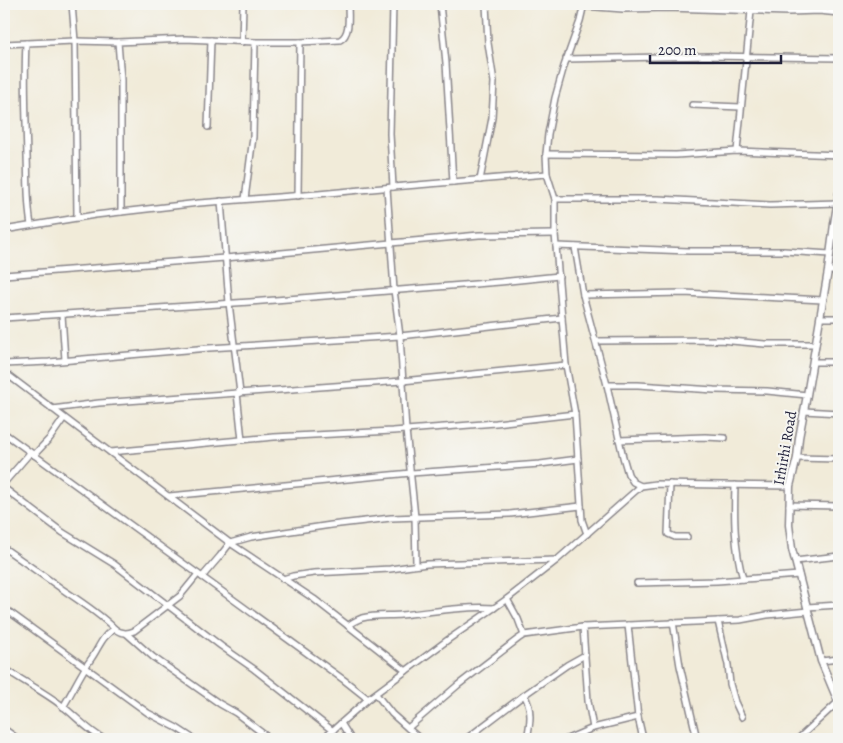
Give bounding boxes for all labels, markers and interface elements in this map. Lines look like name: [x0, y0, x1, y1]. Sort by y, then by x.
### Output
scale bar: [650, 32, 782, 64]
text: 200 m: [658, 40, 697, 60]
street label: Irhirhi Road: [769, 408, 802, 487]

